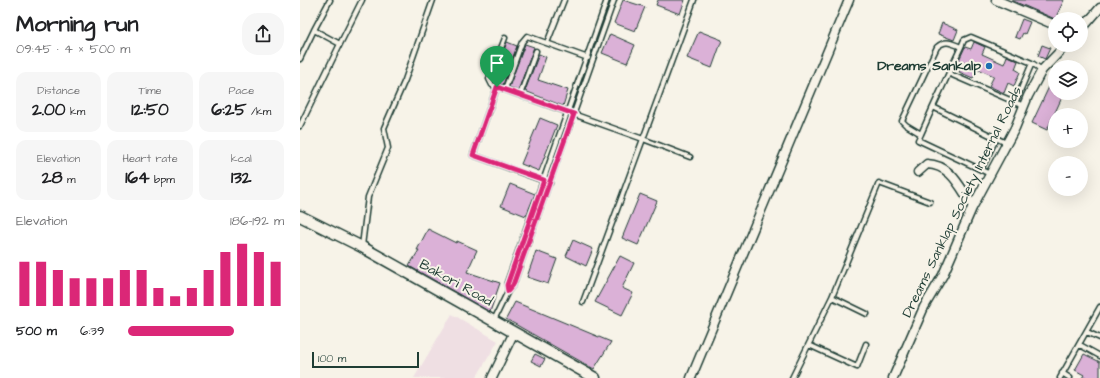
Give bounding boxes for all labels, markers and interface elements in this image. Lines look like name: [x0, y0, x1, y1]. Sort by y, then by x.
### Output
text: Morning run: [16, 9, 139, 40]
map controls: [1048, 12, 1088, 196]
button: locate: [1048, 12, 1088, 52]
button: share: [242, 13, 284, 55]
text: 09:45 · 4 × 500 m: [16, 40, 130, 58]
pin: [480, 46, 514, 87]
icon: arrive: [486, 52, 508, 74]
place label: Dreams Sankalp: [877, 56, 981, 76]
button: layers: [1048, 60, 1088, 100]
marker: Dreams Sankalp: [984, 61, 994, 71]
text: Distance: [37, 83, 80, 98]
text: Time: [138, 83, 162, 98]
text: Pace: [229, 83, 254, 98]
street label: Dreams Sanklap Society Internal Roads: [897, 83, 1027, 321]
text: 2.00: [32, 98, 66, 122]
text: 12:50: [131, 98, 169, 122]
text: 6:25: [211, 98, 247, 122]
text: km: [66, 104, 85, 119]
text: /km: [247, 104, 271, 119]
button: +: [1048, 108, 1088, 148]
text: Elevation: [37, 151, 80, 166]
text: Heart rate: [122, 151, 178, 166]
text: kcal: [231, 151, 252, 166]
button: −: [1048, 156, 1088, 196]
text: 28: [42, 166, 63, 190]
text: 164: [125, 166, 150, 190]
text: 132: [231, 166, 252, 190]
text: m: [63, 172, 76, 187]
text: bpm: [150, 172, 175, 187]
text: Elevation: [16, 212, 67, 230]
text: 186–192 m: [230, 212, 284, 230]
street label: Bakori Road: [416, 255, 496, 311]
text: 500 m: [16, 322, 57, 340]
text: 6:39: [80, 322, 104, 340]
scale bar: [312, 350, 419, 369]
text: 100 m: [318, 351, 346, 366]

